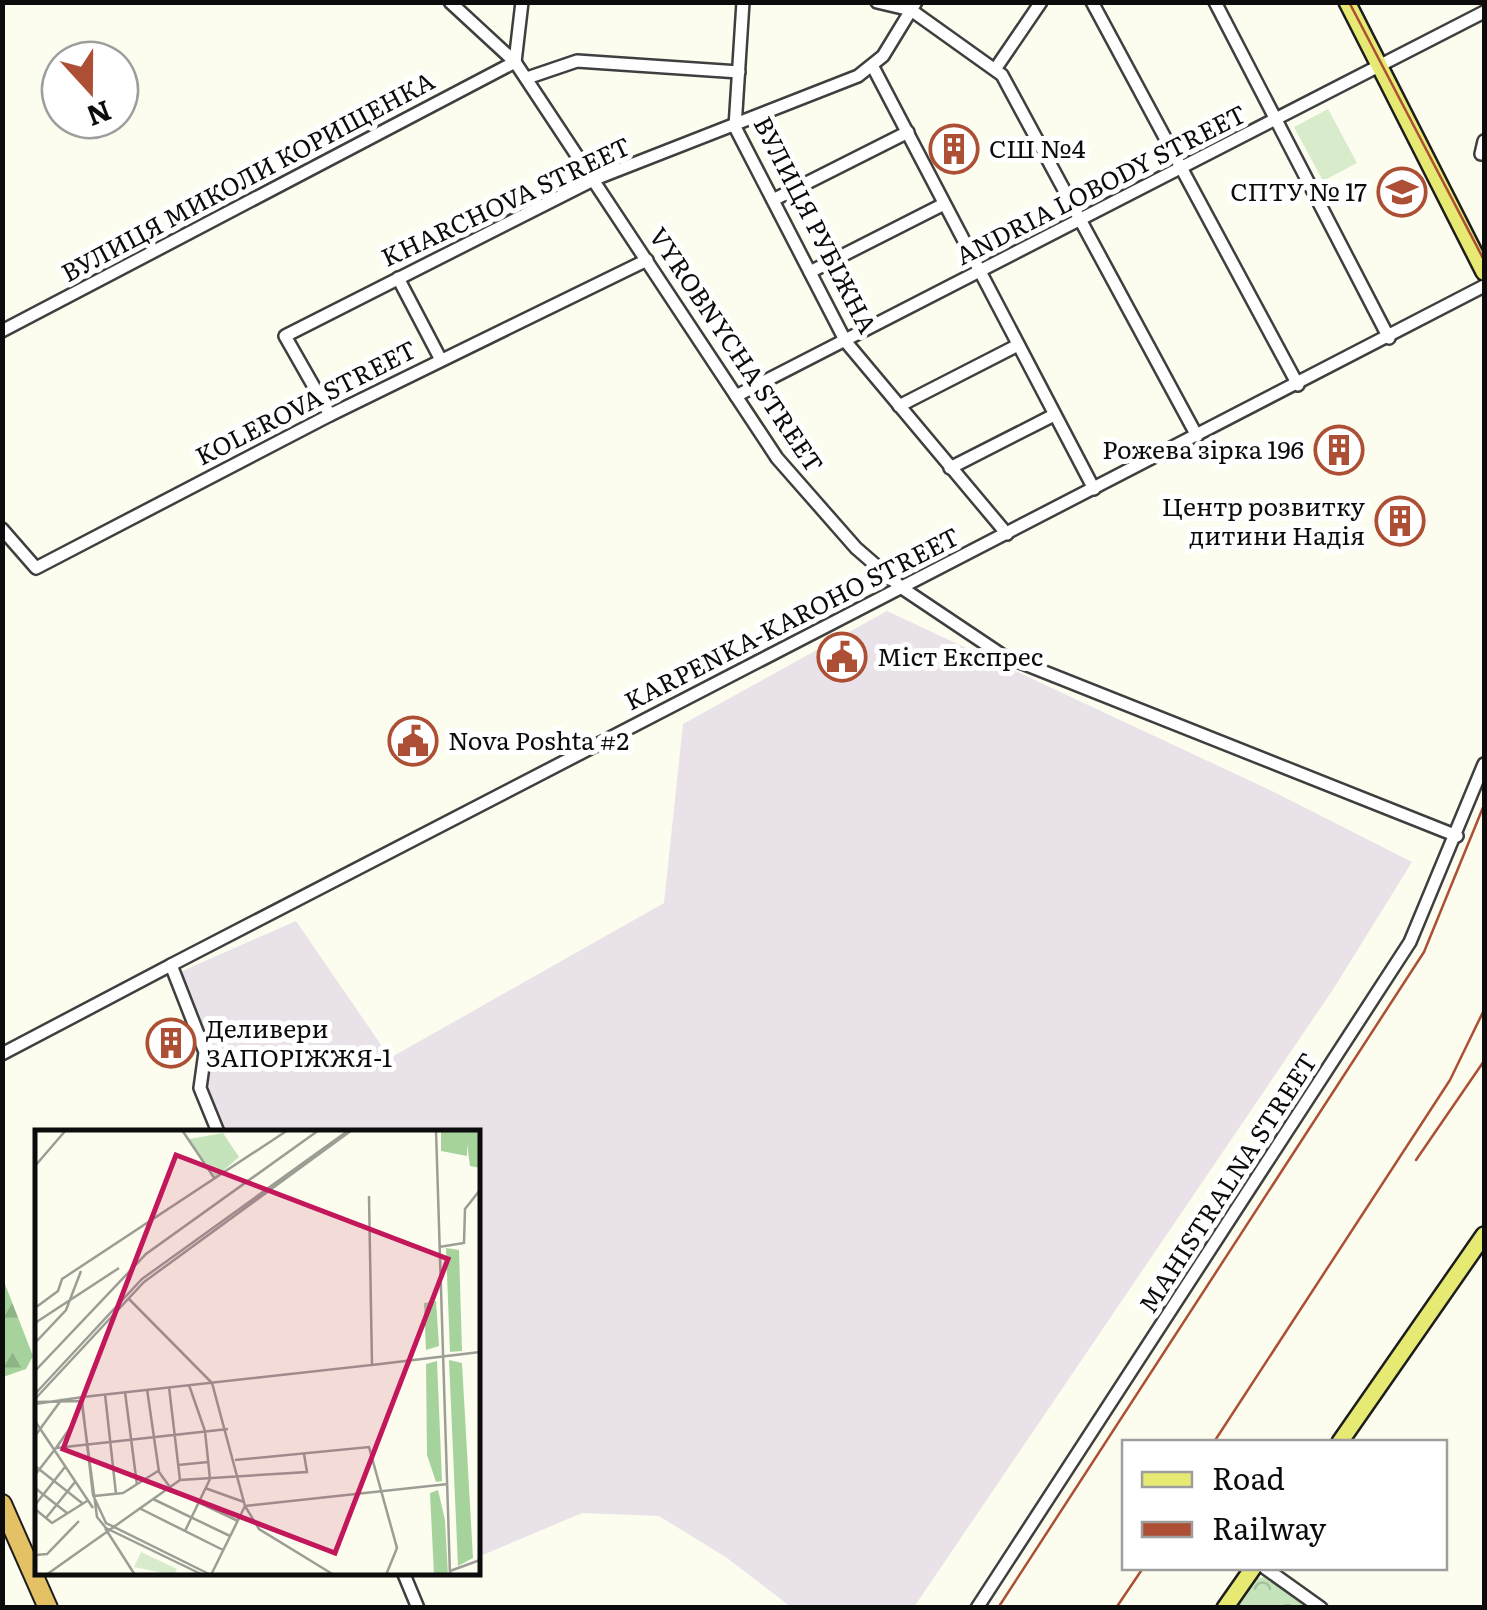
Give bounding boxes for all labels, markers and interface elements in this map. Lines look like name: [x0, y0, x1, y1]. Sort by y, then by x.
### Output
north arrow: [40, 40, 140, 140]
street label: ВУЛИЦЯ МИКОЛИ КОРИЩЕНКА: [54, 61, 441, 290]
text: N: [81, 91, 118, 139]
street label: ANDRIA LOBODY STREET: [949, 94, 1252, 273]
street label: ВУЛИЦЯ РУБІЖНА: [746, 109, 887, 339]
building icon: СШ №4: [928, 123, 980, 175]
street label: KHARCHOVA STREET: [375, 127, 636, 275]
place label: СШ №4: [989, 129, 1086, 166]
school or university icon: СПТУ № 17: [1376, 166, 1428, 218]
place label: СПТУ № 17: [1230, 172, 1367, 209]
street label: VYROBNYCHA STREET: [641, 219, 833, 479]
street label: KOLEROVA STREET: [188, 330, 422, 473]
building icon: Рожева зірка 196: [1313, 424, 1365, 476]
place label: Рожева зірка 196: [1102, 430, 1304, 467]
place label: Центр розвитку дитини Надія: [1162, 487, 1366, 553]
building icon: Центр розвитку дитини Надія: [1374, 495, 1426, 547]
street label: KARPENKA-KAROHO STREET: [617, 517, 965, 718]
public building icon: Мiст Експрес: [816, 631, 868, 683]
place label: Мiст Експрес: [877, 637, 1043, 674]
public building icon: Nova Poshta #2: [387, 715, 439, 767]
place label: Nova Poshta #2: [448, 721, 629, 758]
place label: Деливери ЗАПОРІЖЖЯ-1: [206, 1009, 392, 1075]
building icon: Деливери ЗАПОРІЖЖЯ-1: [145, 1017, 197, 1069]
street label: MAHISTRALNA STREET: [1129, 1045, 1325, 1320]
inset map: [35, 1130, 480, 1575]
legend: [1122, 1440, 1447, 1570]
text: Road: [1212, 1455, 1285, 1499]
text: Railway: [1212, 1505, 1327, 1549]

